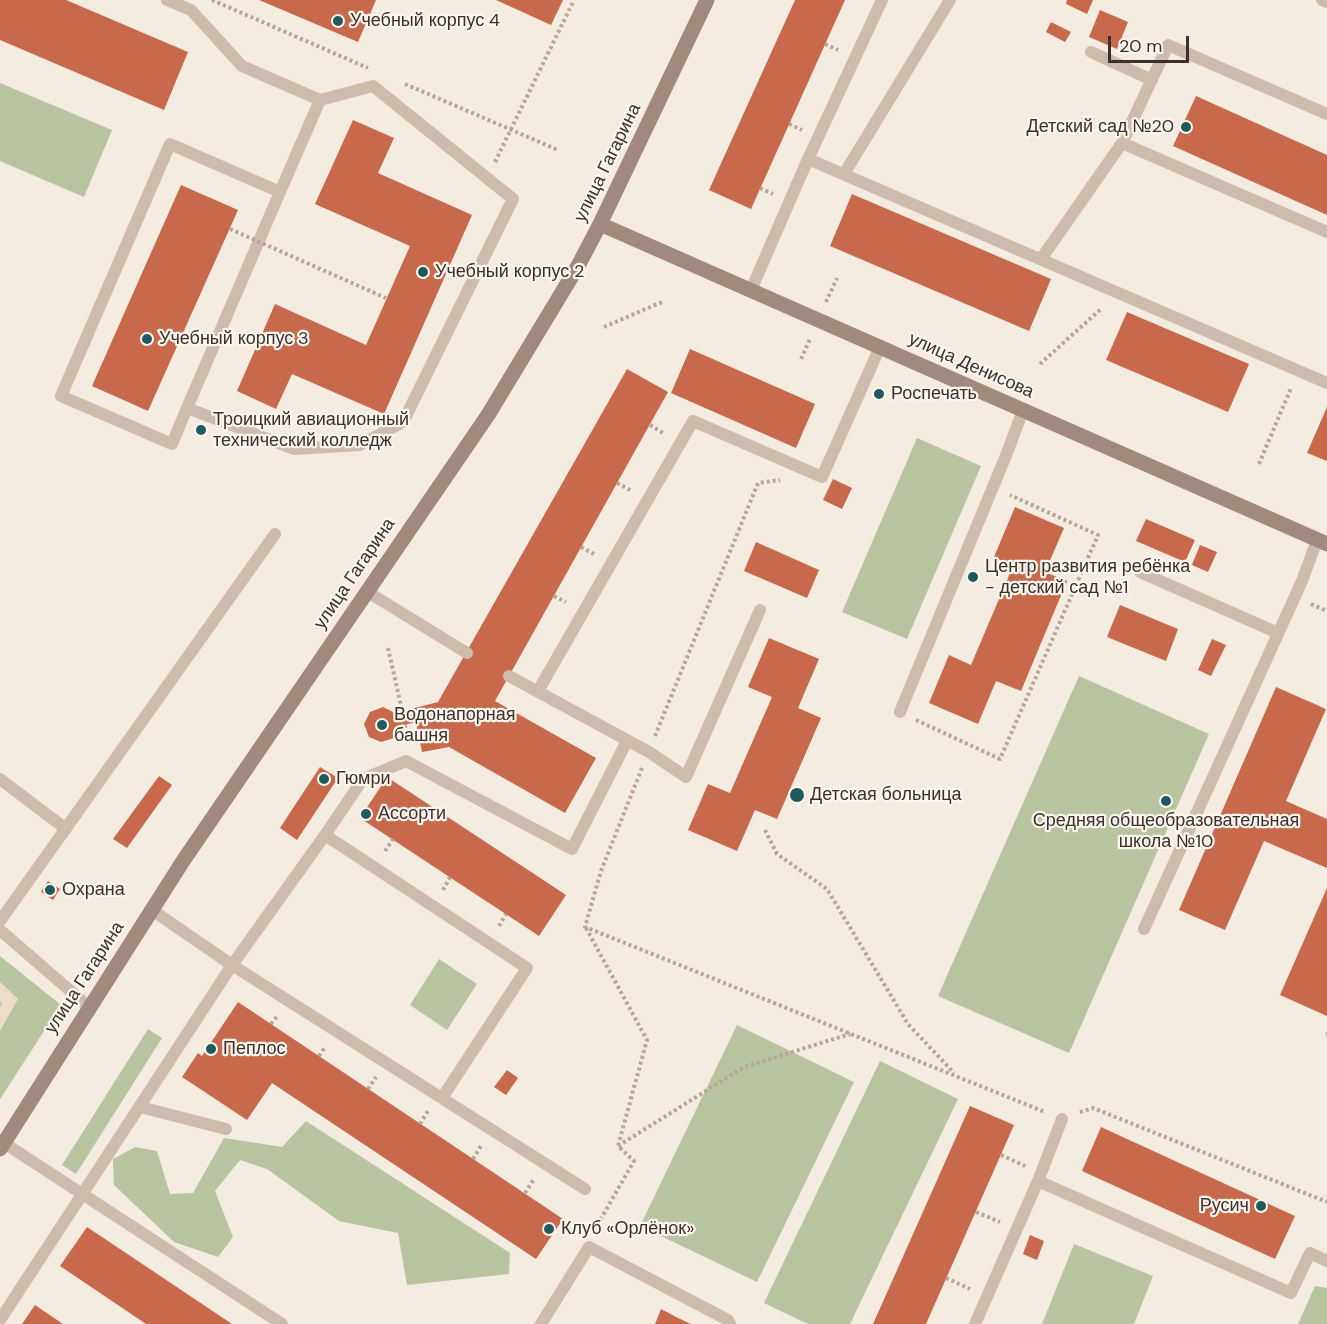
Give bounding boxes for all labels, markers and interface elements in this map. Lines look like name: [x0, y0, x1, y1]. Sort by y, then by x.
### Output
place label: Учебный корпус 4: [350, 10, 500, 32]
marker: Учебный корпус 4: [331, 14, 345, 28]
scale bar: [1111, 24, 1192, 62]
text: 20 m: [1119, 34, 1162, 58]
street label: улица Гагарина: [570, 100, 646, 226]
place label: Детский сад №20: [1026, 116, 1174, 138]
marker: Детский сад №20: [1179, 120, 1193, 134]
place label: Учебный корпус 2: [435, 261, 584, 283]
marker: Учебный корпус 2: [416, 265, 430, 279]
place label: Учебный корпус 3: [159, 328, 309, 350]
street label: улица Денисова: [905, 329, 1037, 403]
marker: Учебный корпус 3: [140, 332, 154, 346]
place label: Роспечать: [891, 383, 977, 405]
marker: Роспечать: [872, 387, 886, 401]
place label: Троицкий авиационный технический колледж: [213, 409, 409, 452]
marker: Троицкий авиационный технический колледж: [194, 423, 208, 437]
street label: улица Гагарина: [310, 514, 400, 634]
place label: Центр развития ребёнка - детский сад №1: [985, 556, 1190, 598]
marker: Центр развития ребёнка - детский сад №1: [966, 570, 980, 584]
place label: Водонапорная башня: [394, 704, 516, 746]
marker: Водонапорная башня: [375, 718, 389, 732]
place label: Гюмри: [336, 768, 390, 790]
marker: Гюмри: [317, 772, 331, 786]
place label: Детская больница: [810, 784, 962, 806]
marker: Детская больница: [788, 786, 806, 804]
marker: Средняя общеобразовательная школа №10: [1159, 794, 1173, 808]
place label: Ассорти: [378, 803, 446, 825]
marker: Ассорти: [359, 807, 373, 821]
place label: Средняя общеобразовательная школа №10: [1033, 810, 1299, 852]
place label: Охрана: [62, 879, 125, 901]
marker: Охрана: [43, 883, 57, 897]
street label: улица Гагарина: [41, 918, 129, 1038]
place label: Пеплос: [223, 1038, 285, 1060]
marker: Пеплос: [204, 1042, 218, 1056]
place label: Русич: [1200, 1195, 1249, 1217]
marker: Русич: [1254, 1199, 1268, 1213]
place label: Клуб «Орлёнок»: [561, 1218, 694, 1240]
marker: Клуб «Орлёнок»: [542, 1222, 556, 1236]

